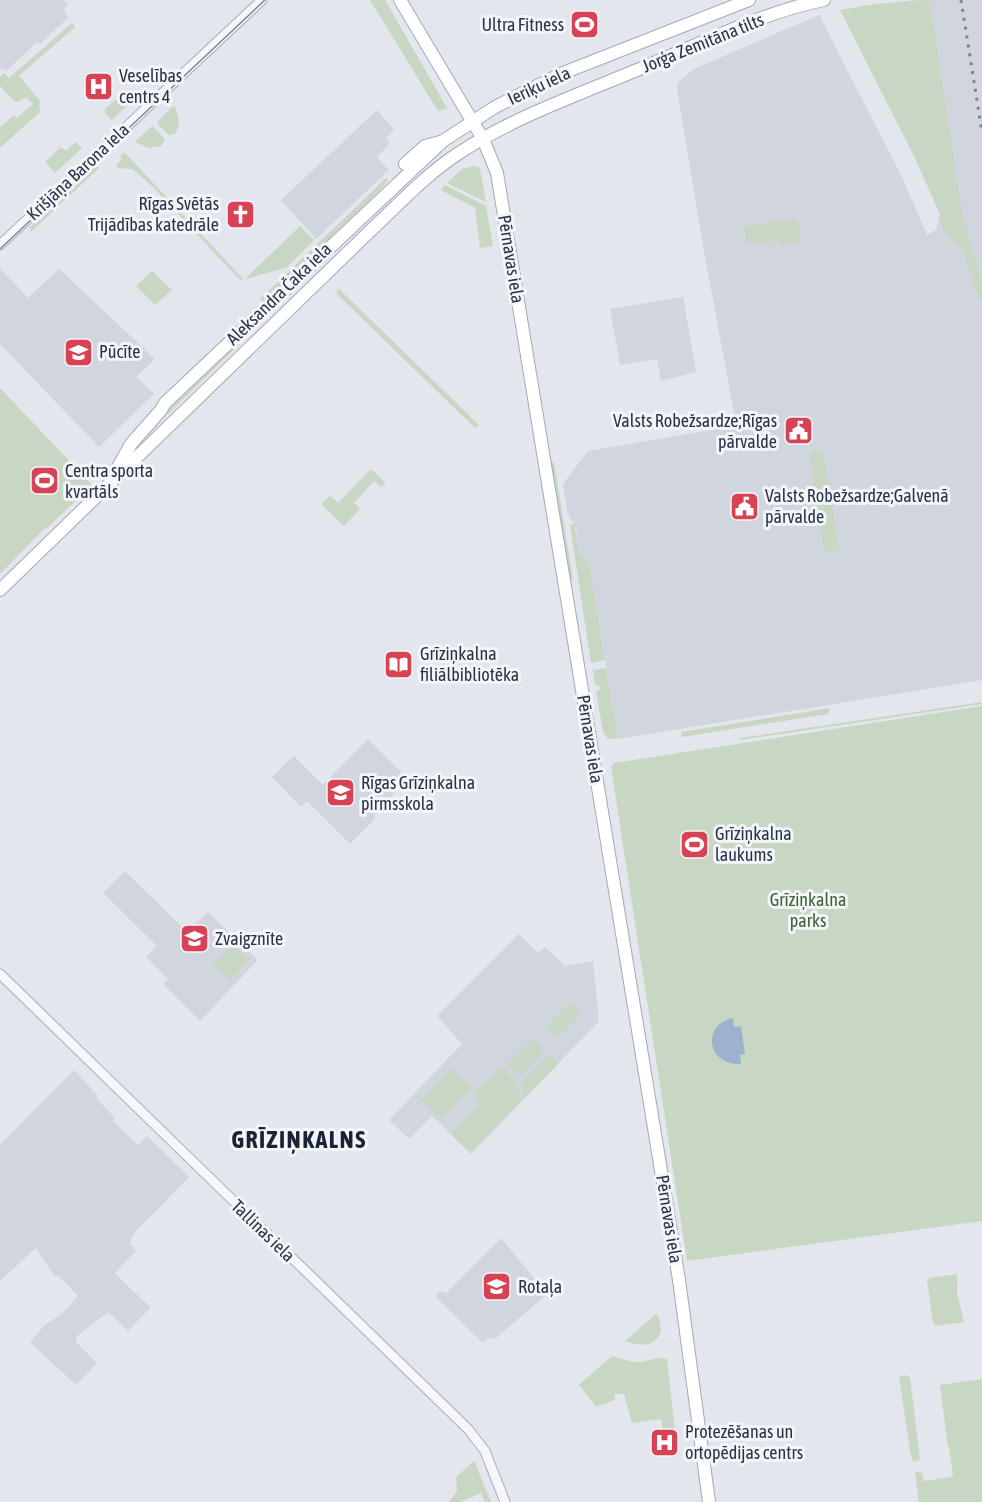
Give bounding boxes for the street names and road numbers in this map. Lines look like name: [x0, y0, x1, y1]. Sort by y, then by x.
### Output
street label: Jorģa Zemitāna tilts: [639, 9, 767, 76]
street label: Ieriķu iela: [504, 62, 573, 109]
street label: Krišjāņa Barona iela: [22, 119, 133, 224]
street label: Pērnavas iela: [494, 213, 529, 305]
street label: Aleksandra Čaka iela: [222, 238, 336, 349]
street label: Pērnavas iela: [573, 693, 608, 785]
street label: Pērnavas iela: [652, 1173, 687, 1265]
street label: Tallinas iela: [227, 1195, 299, 1266]

